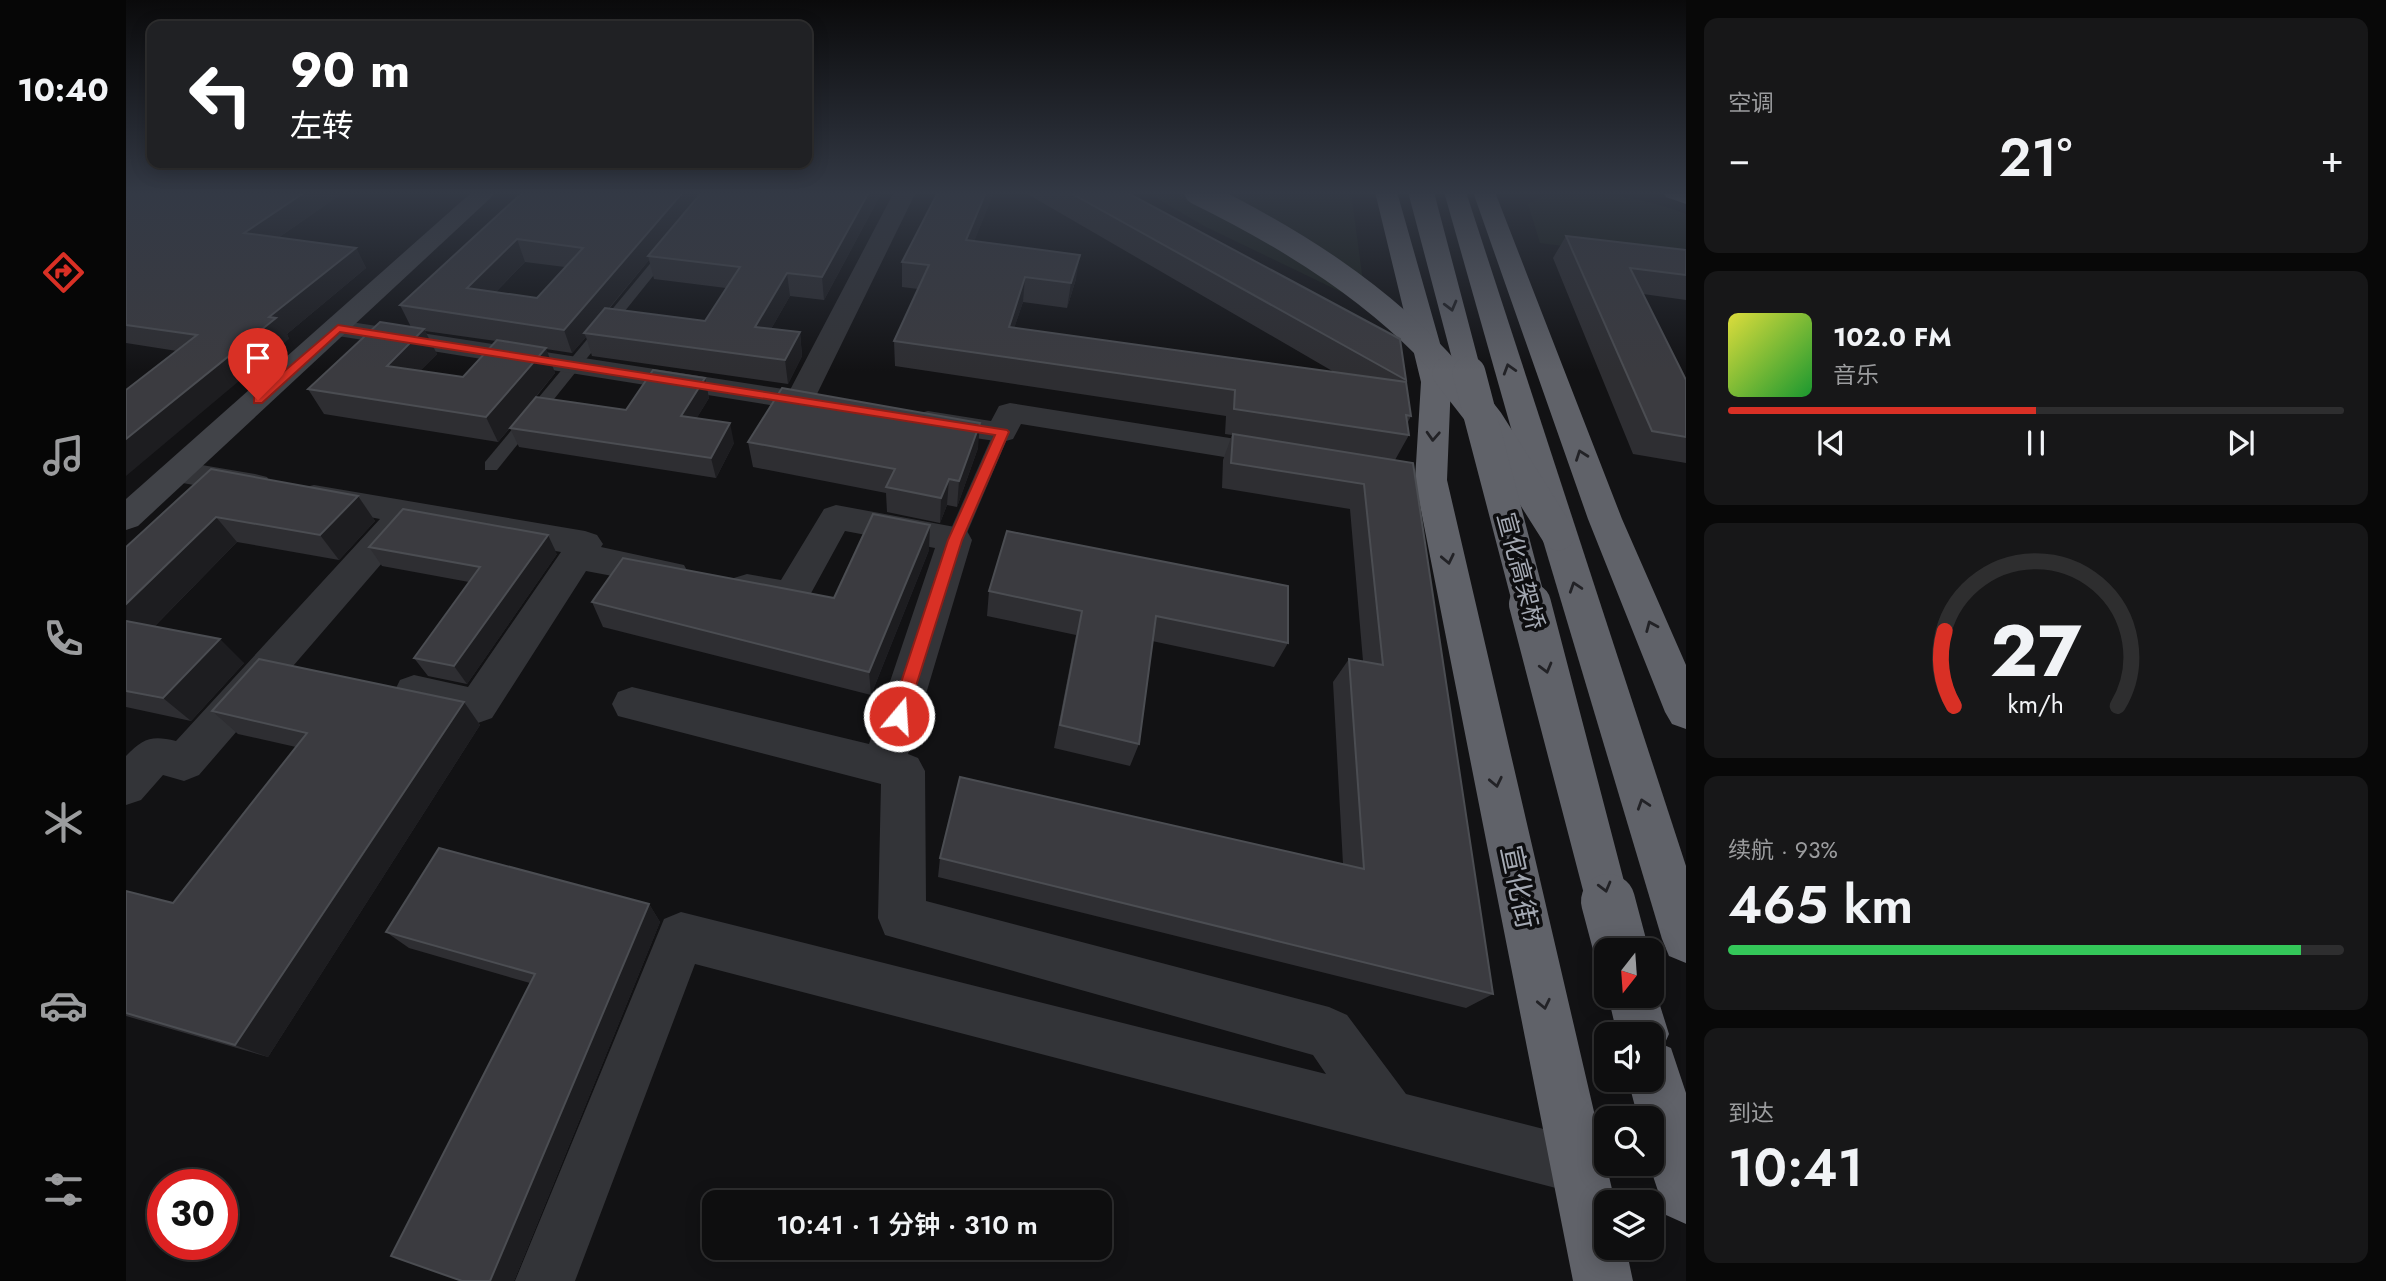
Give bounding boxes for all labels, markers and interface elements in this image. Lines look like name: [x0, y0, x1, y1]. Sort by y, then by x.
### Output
text: 90 m: [290, 35, 410, 105]
icon: left: [175, 49, 266, 140]
text: 10:40: [17, 67, 109, 113]
text: 空调: [1728, 86, 1774, 120]
text: 左转: [290, 103, 354, 149]
text: 21°: [1999, 120, 2072, 196]
text: −: [1728, 131, 1750, 186]
text: +: [2321, 131, 2344, 186]
icon: directions: [39, 248, 88, 297]
one-way arrow: [1443, 299, 1457, 311]
text: 102.0 FM: [1833, 318, 1951, 356]
pin: [228, 328, 288, 400]
icon: arrive: [239, 339, 277, 377]
text: 音乐: [1833, 358, 1879, 392]
one-way arrow: [1502, 363, 1517, 375]
icon: previous: [1812, 424, 1850, 462]
icon: pause: [2017, 424, 2055, 462]
icon: next: [2222, 424, 2260, 462]
one-way arrow: [1426, 430, 1441, 441]
icon: music: [39, 431, 88, 480]
one-way arrow: [1576, 449, 1590, 461]
street label: 宣化高架桥: [1489, 509, 1553, 633]
one-way arrow: [1440, 553, 1454, 565]
one-way arrow: [1569, 581, 1583, 594]
text: 27: [1990, 599, 2082, 704]
icon: phone: [39, 614, 88, 663]
one-way arrow: [1645, 621, 1659, 633]
one-way arrow: [1538, 661, 1553, 673]
position arrow: [862, 679, 936, 753]
text: km/h: [2008, 686, 2064, 722]
one-way arrow: [1488, 776, 1502, 788]
icon: climate: [39, 798, 88, 847]
one-way arrow: [1637, 798, 1652, 810]
text: 续航 · 93%: [1728, 833, 1838, 867]
street label: 宣化街: [1490, 842, 1548, 932]
text: 465 km: [1728, 867, 1913, 943]
one-way arrow: [1597, 881, 1611, 893]
north arrow: [1594, 938, 1664, 1008]
map controls: [1594, 938, 1664, 1260]
icon: car: [39, 981, 88, 1030]
one-way arrow: [1536, 998, 1551, 1010]
button: sound: [1594, 1022, 1664, 1092]
text: 到达: [1728, 1096, 1774, 1130]
button: search: [1594, 1106, 1664, 1176]
text: 10:41: [1728, 1130, 1863, 1206]
icon: filters: [39, 1165, 88, 1214]
speed limit sign: 30: [147, 1169, 238, 1260]
button: layers: [1594, 1190, 1664, 1260]
text: 10:41 · 1 分钟 · 310 m: [776, 1206, 1038, 1244]

